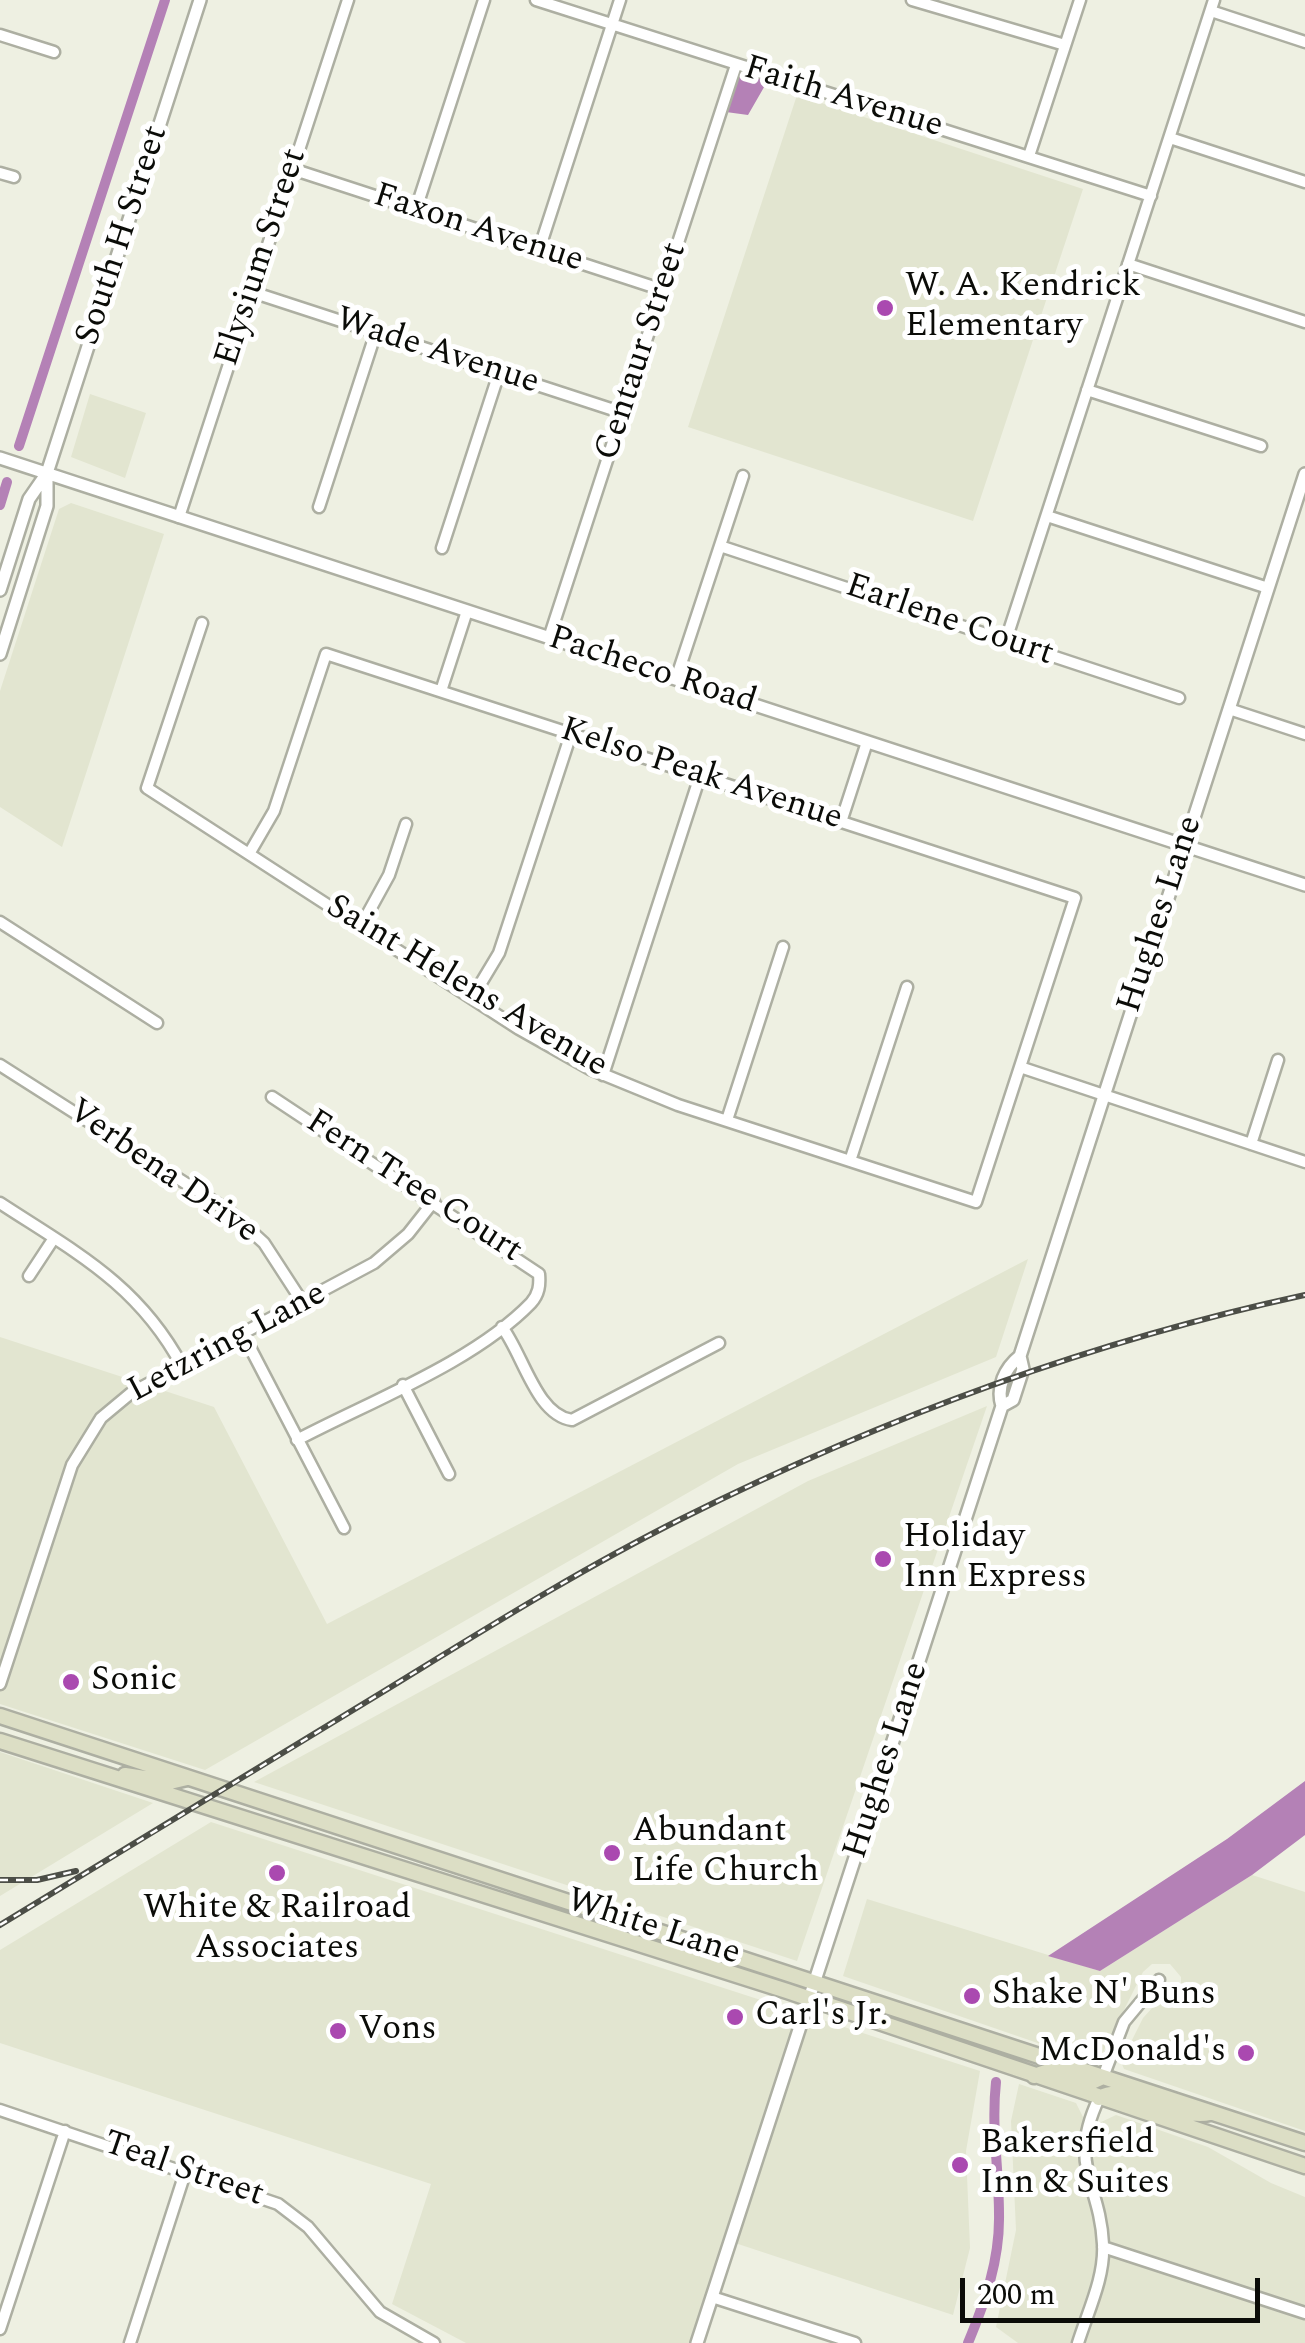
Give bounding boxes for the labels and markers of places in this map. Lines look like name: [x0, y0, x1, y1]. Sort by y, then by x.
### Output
place label: W. A. Kendrick Elementary: [905, 267, 1141, 349]
marker: W. A. Kendrick Elementary: [874, 297, 896, 319]
place label: Holiday Inn Express: [903, 1518, 1087, 1600]
marker: Holiday Inn Express: [872, 1548, 894, 1570]
place label: Sonic: [91, 1661, 177, 1703]
marker: Sonic: [60, 1671, 82, 1693]
place label: Abundant Life Church: [632, 1812, 819, 1894]
marker: Abundant Life Church: [601, 1842, 623, 1864]
marker: White & Railroad Associates: [266, 1862, 288, 1884]
place label: White & Railroad Associates: [143, 1889, 411, 1971]
place label: Shake N' Buns: [992, 1975, 1216, 2017]
marker: Shake N' Buns: [961, 1985, 983, 2007]
place label: Carl's Jr.: [755, 1996, 888, 2038]
marker: Carl's Jr.: [724, 2006, 746, 2028]
place label: Vons: [358, 2010, 437, 2052]
marker: Vons: [327, 2020, 349, 2042]
place label: McDonald's: [1039, 2032, 1226, 2074]
marker: McDonald's: [1235, 2042, 1257, 2064]
place label: Bakersfield Inn & Suites: [980, 2124, 1170, 2206]
marker: Bakersfield Inn & Suites: [949, 2154, 971, 2176]

